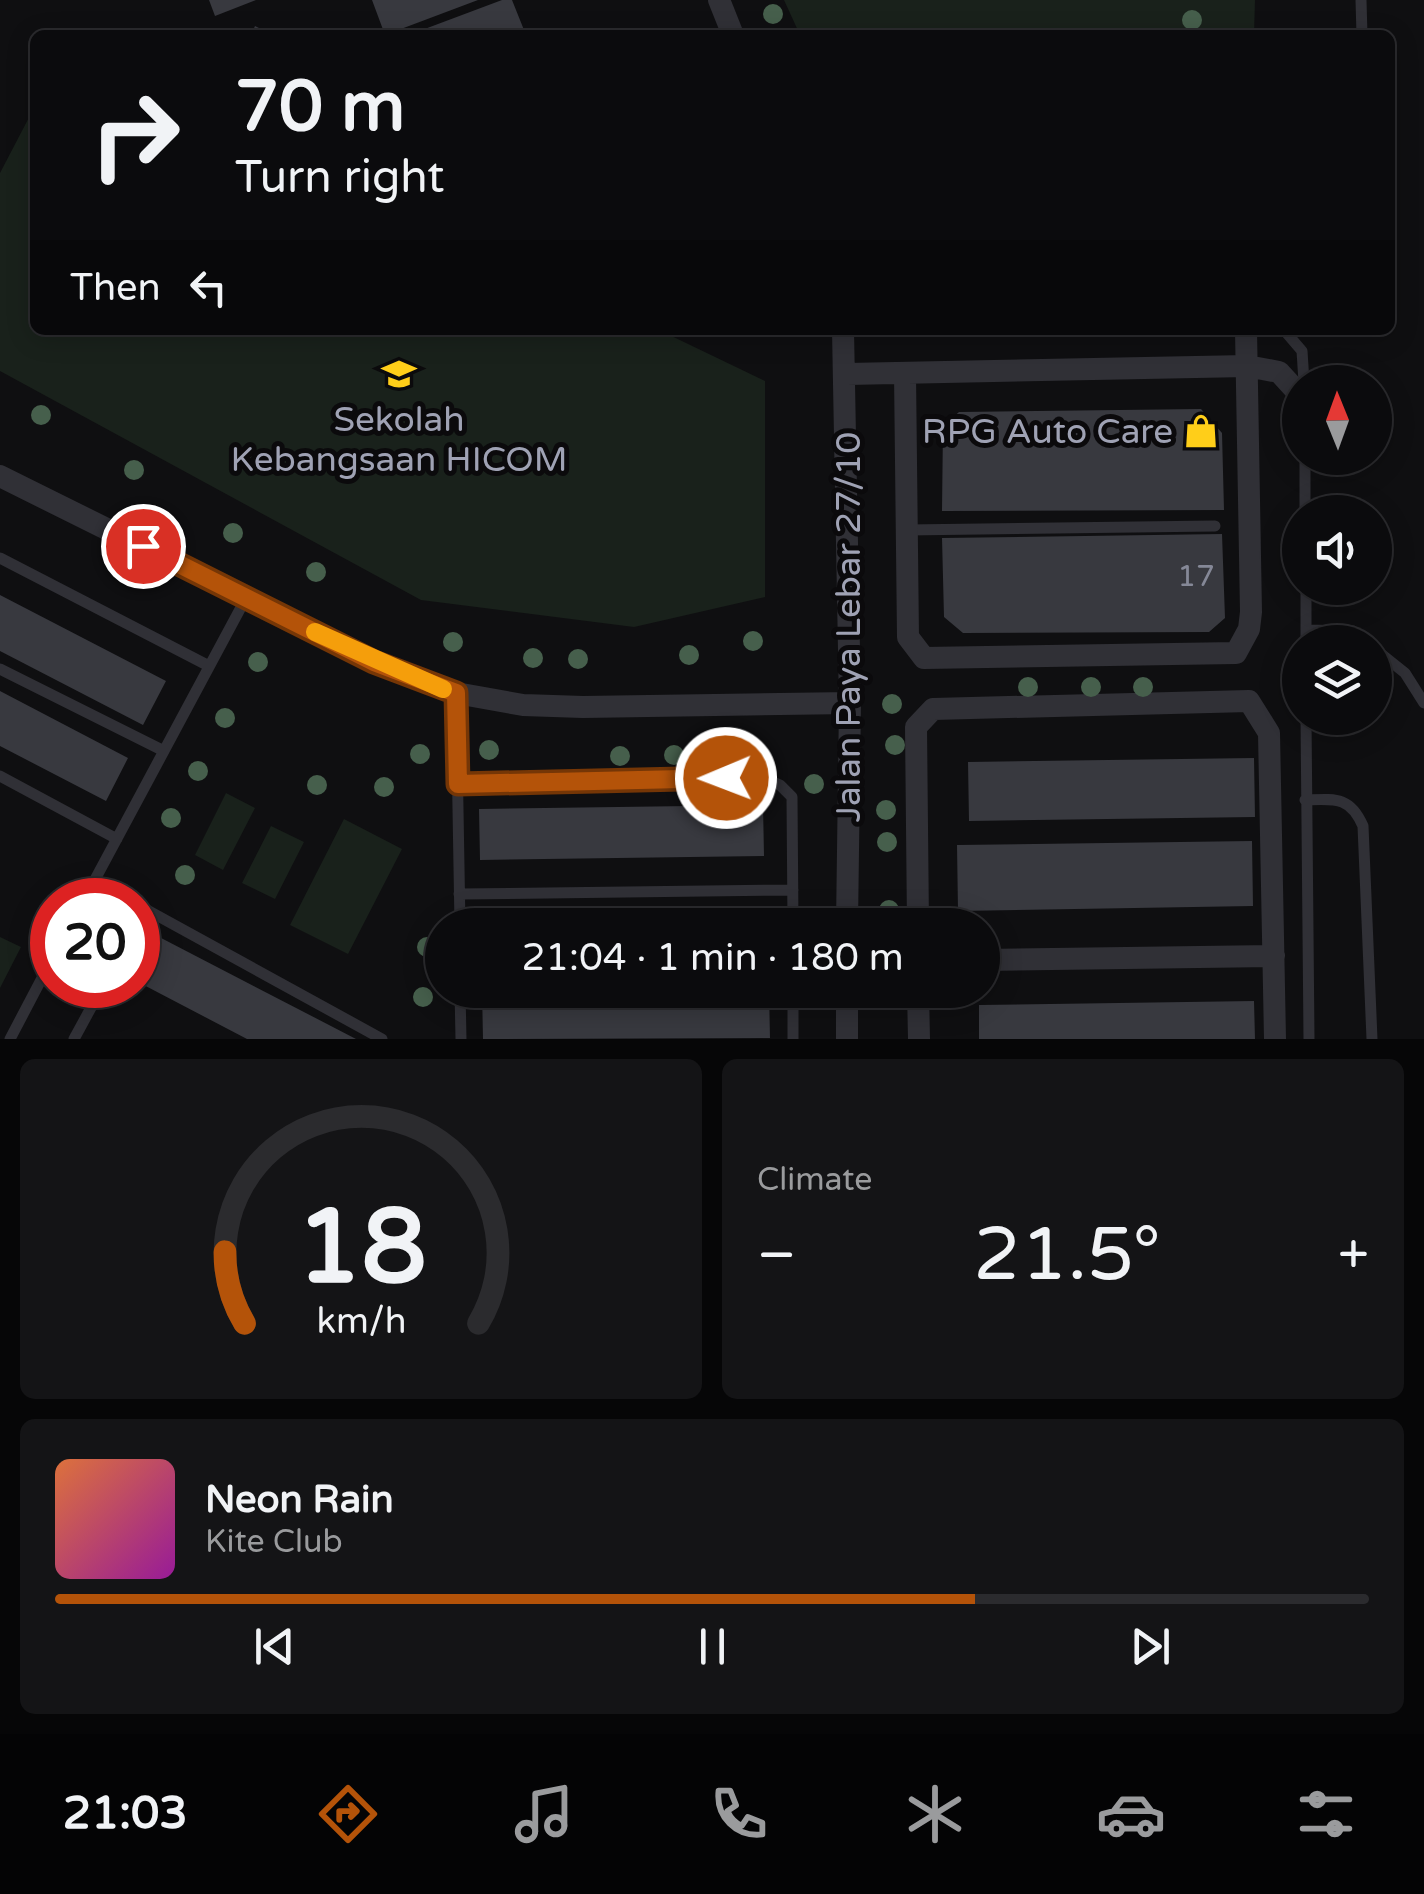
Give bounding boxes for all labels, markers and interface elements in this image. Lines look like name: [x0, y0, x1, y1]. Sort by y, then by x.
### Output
text: 70 m: [235, 66, 405, 150]
icon: right: [70, 70, 200, 200]
text: Turn right: [235, 151, 444, 205]
icon: left: [181, 260, 236, 315]
text: Then: [70, 265, 161, 311]
school or university icon: Sekolah Kebangsaan HICOM: [380, 355, 418, 393]
north arrow: [1282, 365, 1392, 475]
map controls: [1282, 365, 1392, 735]
place label: Sekolah Kebangsaan HICOM: [230, 399, 568, 481]
place label: RPG Auto Care: [922, 411, 1173, 453]
shop icon: RPG Auto Care: [1182, 412, 1220, 450]
street label: Jalan Paya Lebar 27/10: [828, 432, 870, 822]
button: sound: [1282, 495, 1392, 605]
pin: [101, 504, 186, 589]
icon: arrive: [116, 519, 171, 574]
house number: 17: [1177, 558, 1215, 595]
button: layers: [1282, 625, 1392, 735]
position arrow: [674, 726, 778, 830]
speed limit sign: 20: [30, 878, 160, 1008]
text: 21:04 · 1 min · 180 m: [521, 935, 904, 981]
text: Climate: [757, 1161, 872, 1199]
text: 18: [296, 1186, 426, 1311]
text: 21.5°: [973, 1210, 1161, 1300]
text: −: [757, 1223, 796, 1289]
text: +: [1338, 1223, 1369, 1289]
text: km/h: [316, 1300, 406, 1343]
text: Neon Rain: [205, 1477, 394, 1523]
text: Kite Club: [205, 1523, 343, 1561]
icon: previous: [247, 1619, 302, 1674]
icon: pause: [685, 1619, 740, 1674]
icon: next: [1123, 1619, 1178, 1674]
icon: directions: [313, 1779, 383, 1849]
icon: music: [509, 1779, 579, 1849]
icon: phone: [704, 1779, 774, 1849]
icon: climate: [900, 1779, 970, 1849]
icon: car: [1096, 1779, 1166, 1849]
icon: filters: [1291, 1779, 1361, 1849]
text: 21:03: [63, 1787, 188, 1841]

